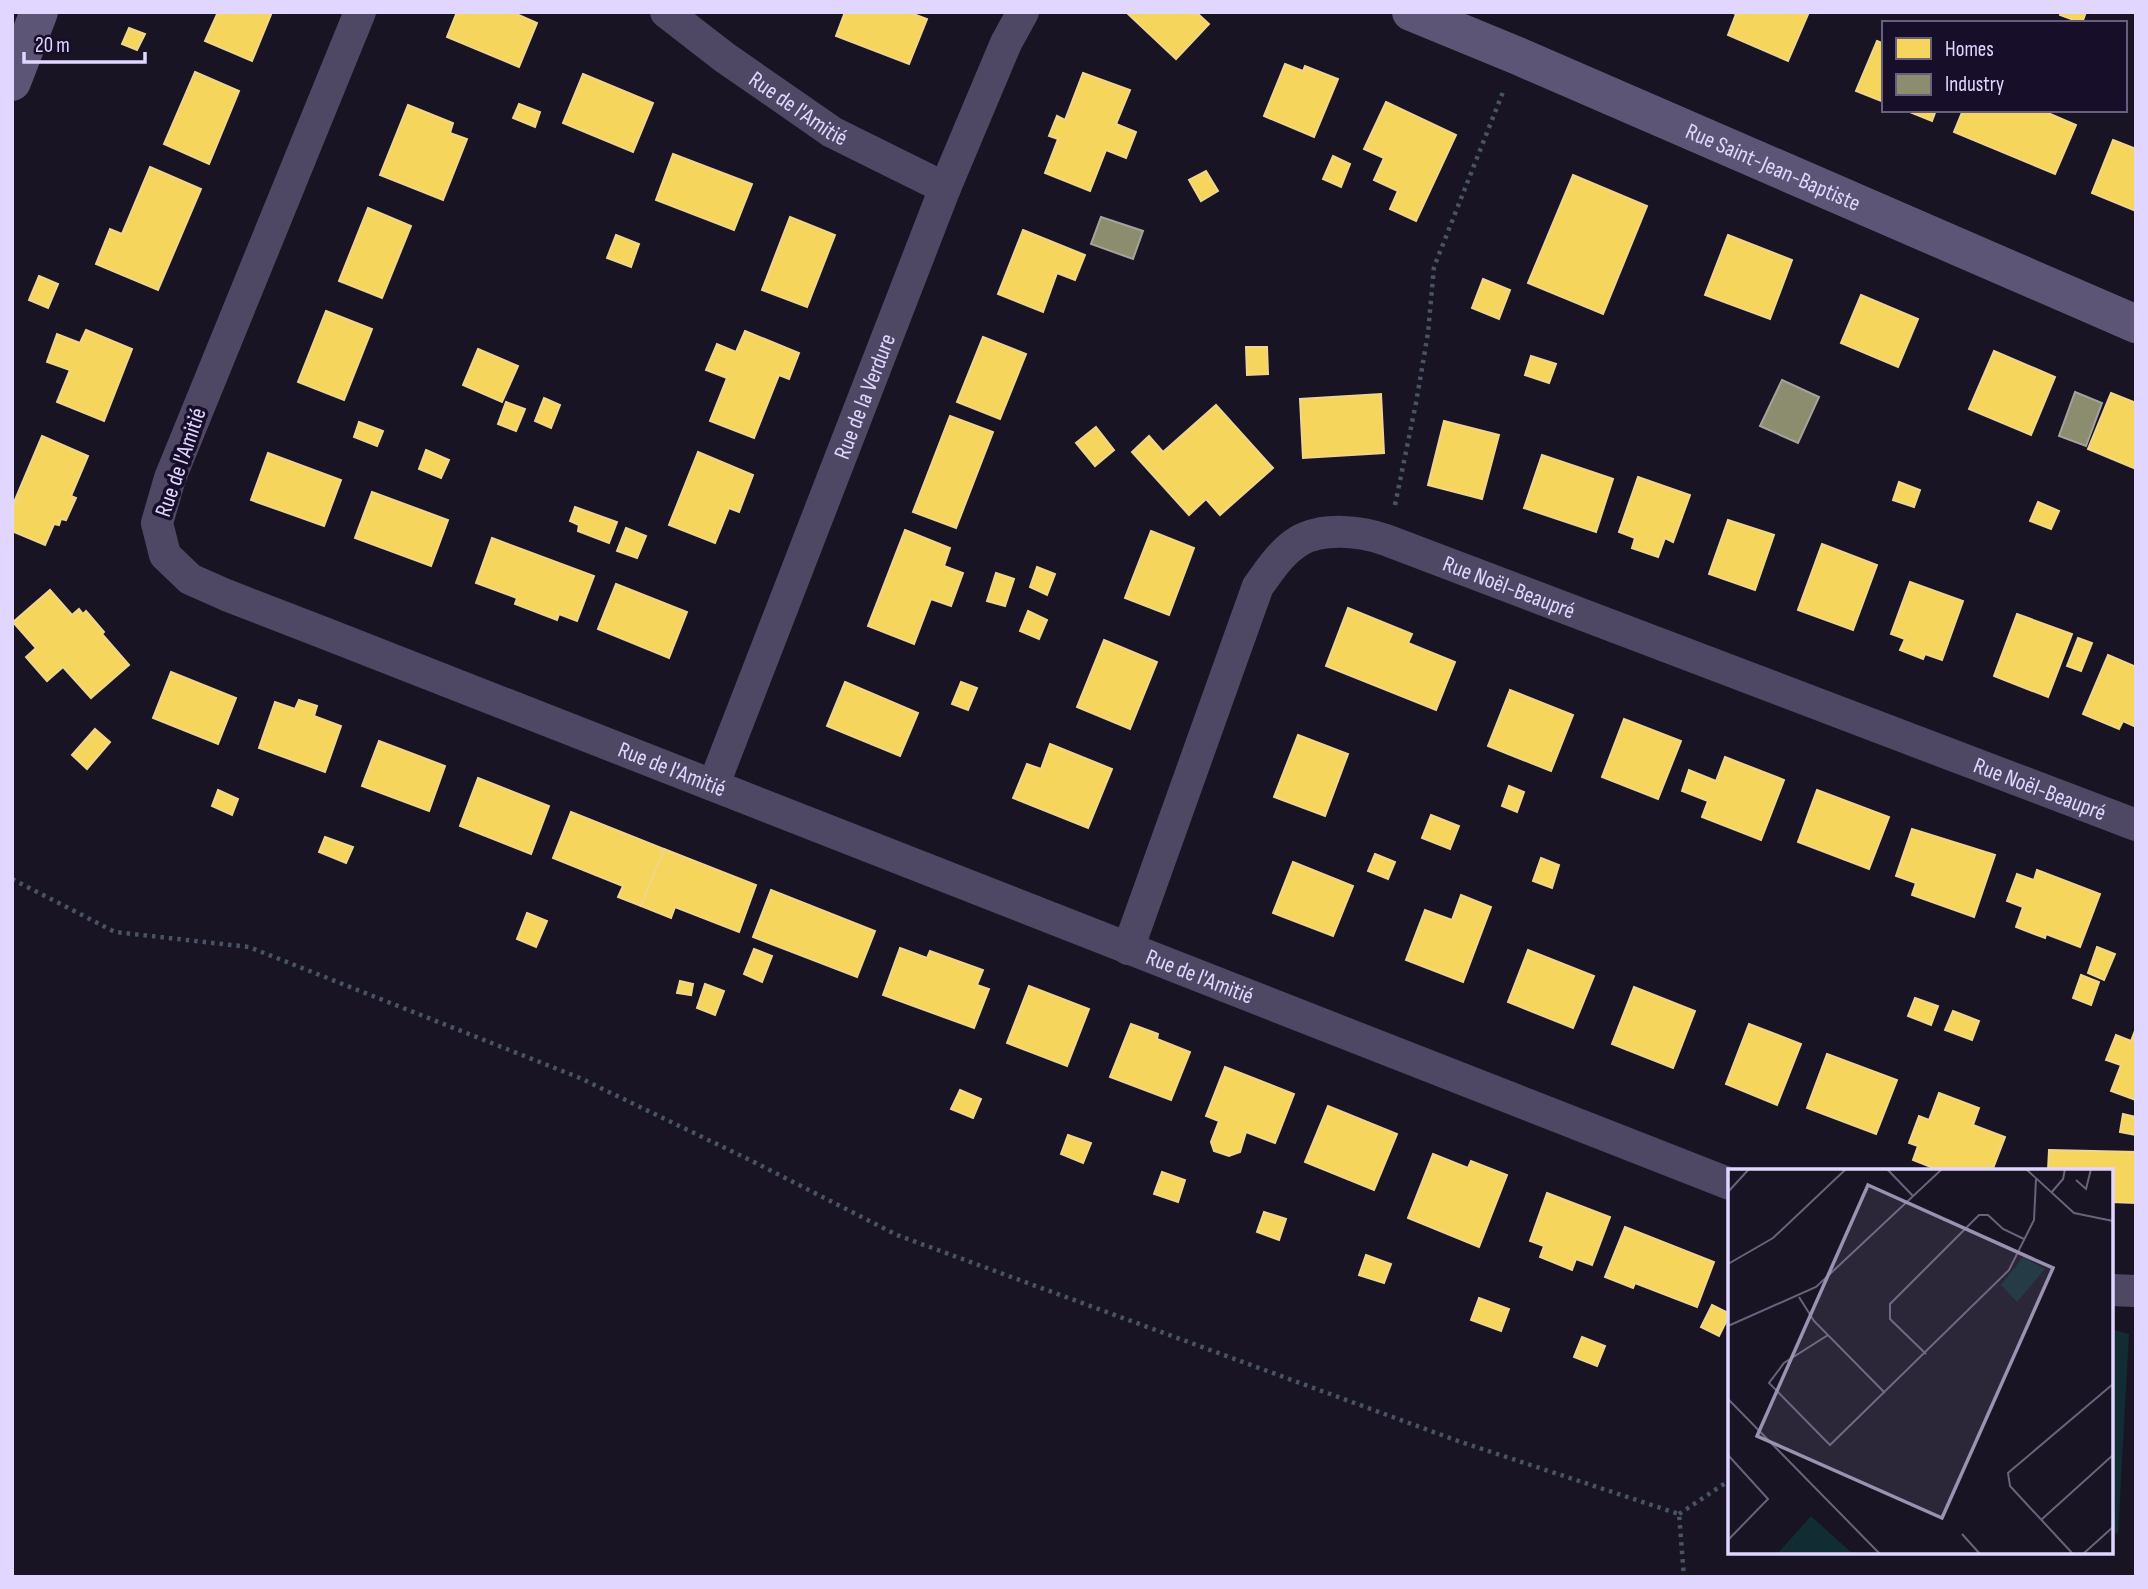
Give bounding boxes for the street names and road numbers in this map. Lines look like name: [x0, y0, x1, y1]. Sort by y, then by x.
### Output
street label: Rue de l'Amitié: [743, 66, 852, 152]
street label: Rue Saint-Jean-Baptiste: [1681, 117, 1865, 218]
street label: Rue de la Verdure: [828, 330, 902, 463]
street label: Rue de l'Amitié: [149, 404, 213, 520]
street label: Rue Noël-Beaupré: [1439, 550, 1579, 626]
street label: Rue de l'Amitié: [614, 736, 730, 803]
street label: Rue Noël-Beaupré: [1970, 752, 2110, 827]
street label: Rue de l'Amitié: [1142, 943, 1257, 1011]

